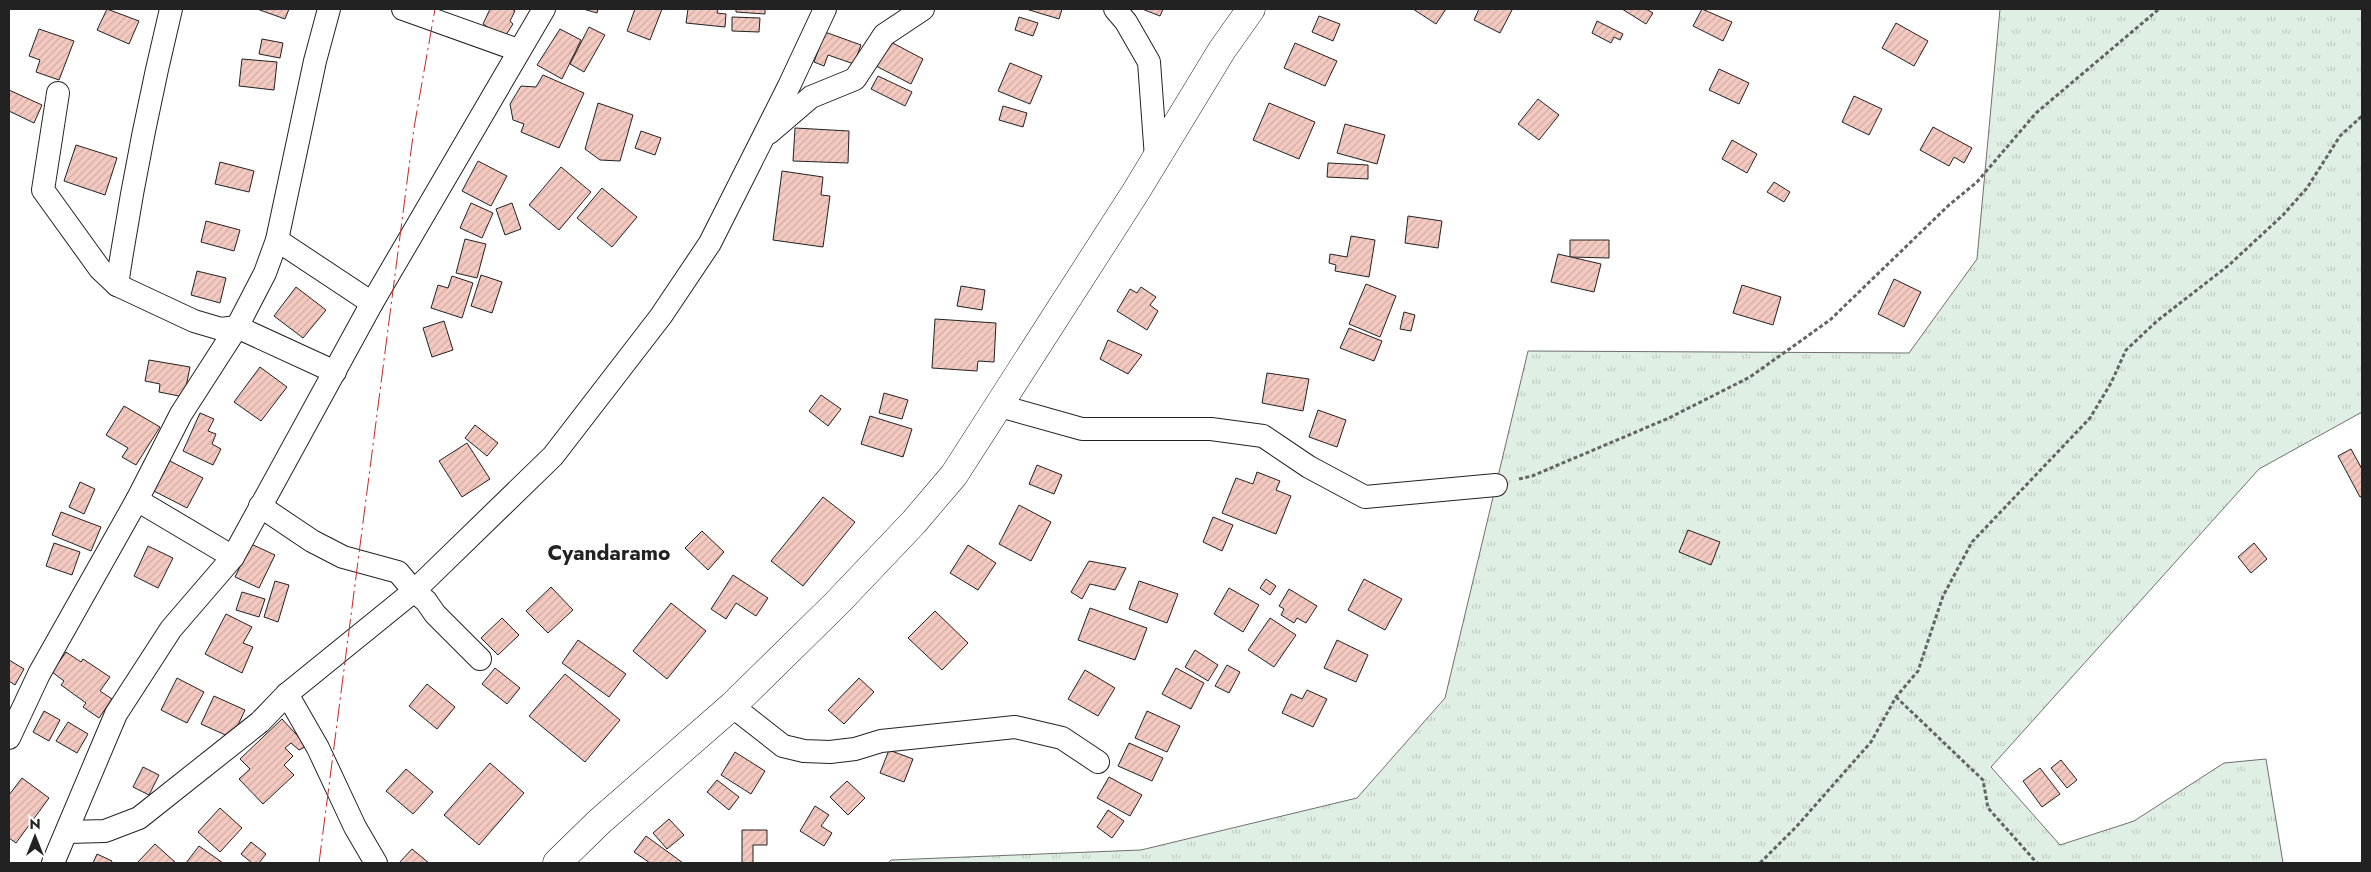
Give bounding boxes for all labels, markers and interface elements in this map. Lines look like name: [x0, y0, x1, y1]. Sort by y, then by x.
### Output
district label: Cyandaramo: [548, 538, 670, 568]
north arrow: [10, 812, 60, 862]
text: N: [29, 814, 41, 834]

